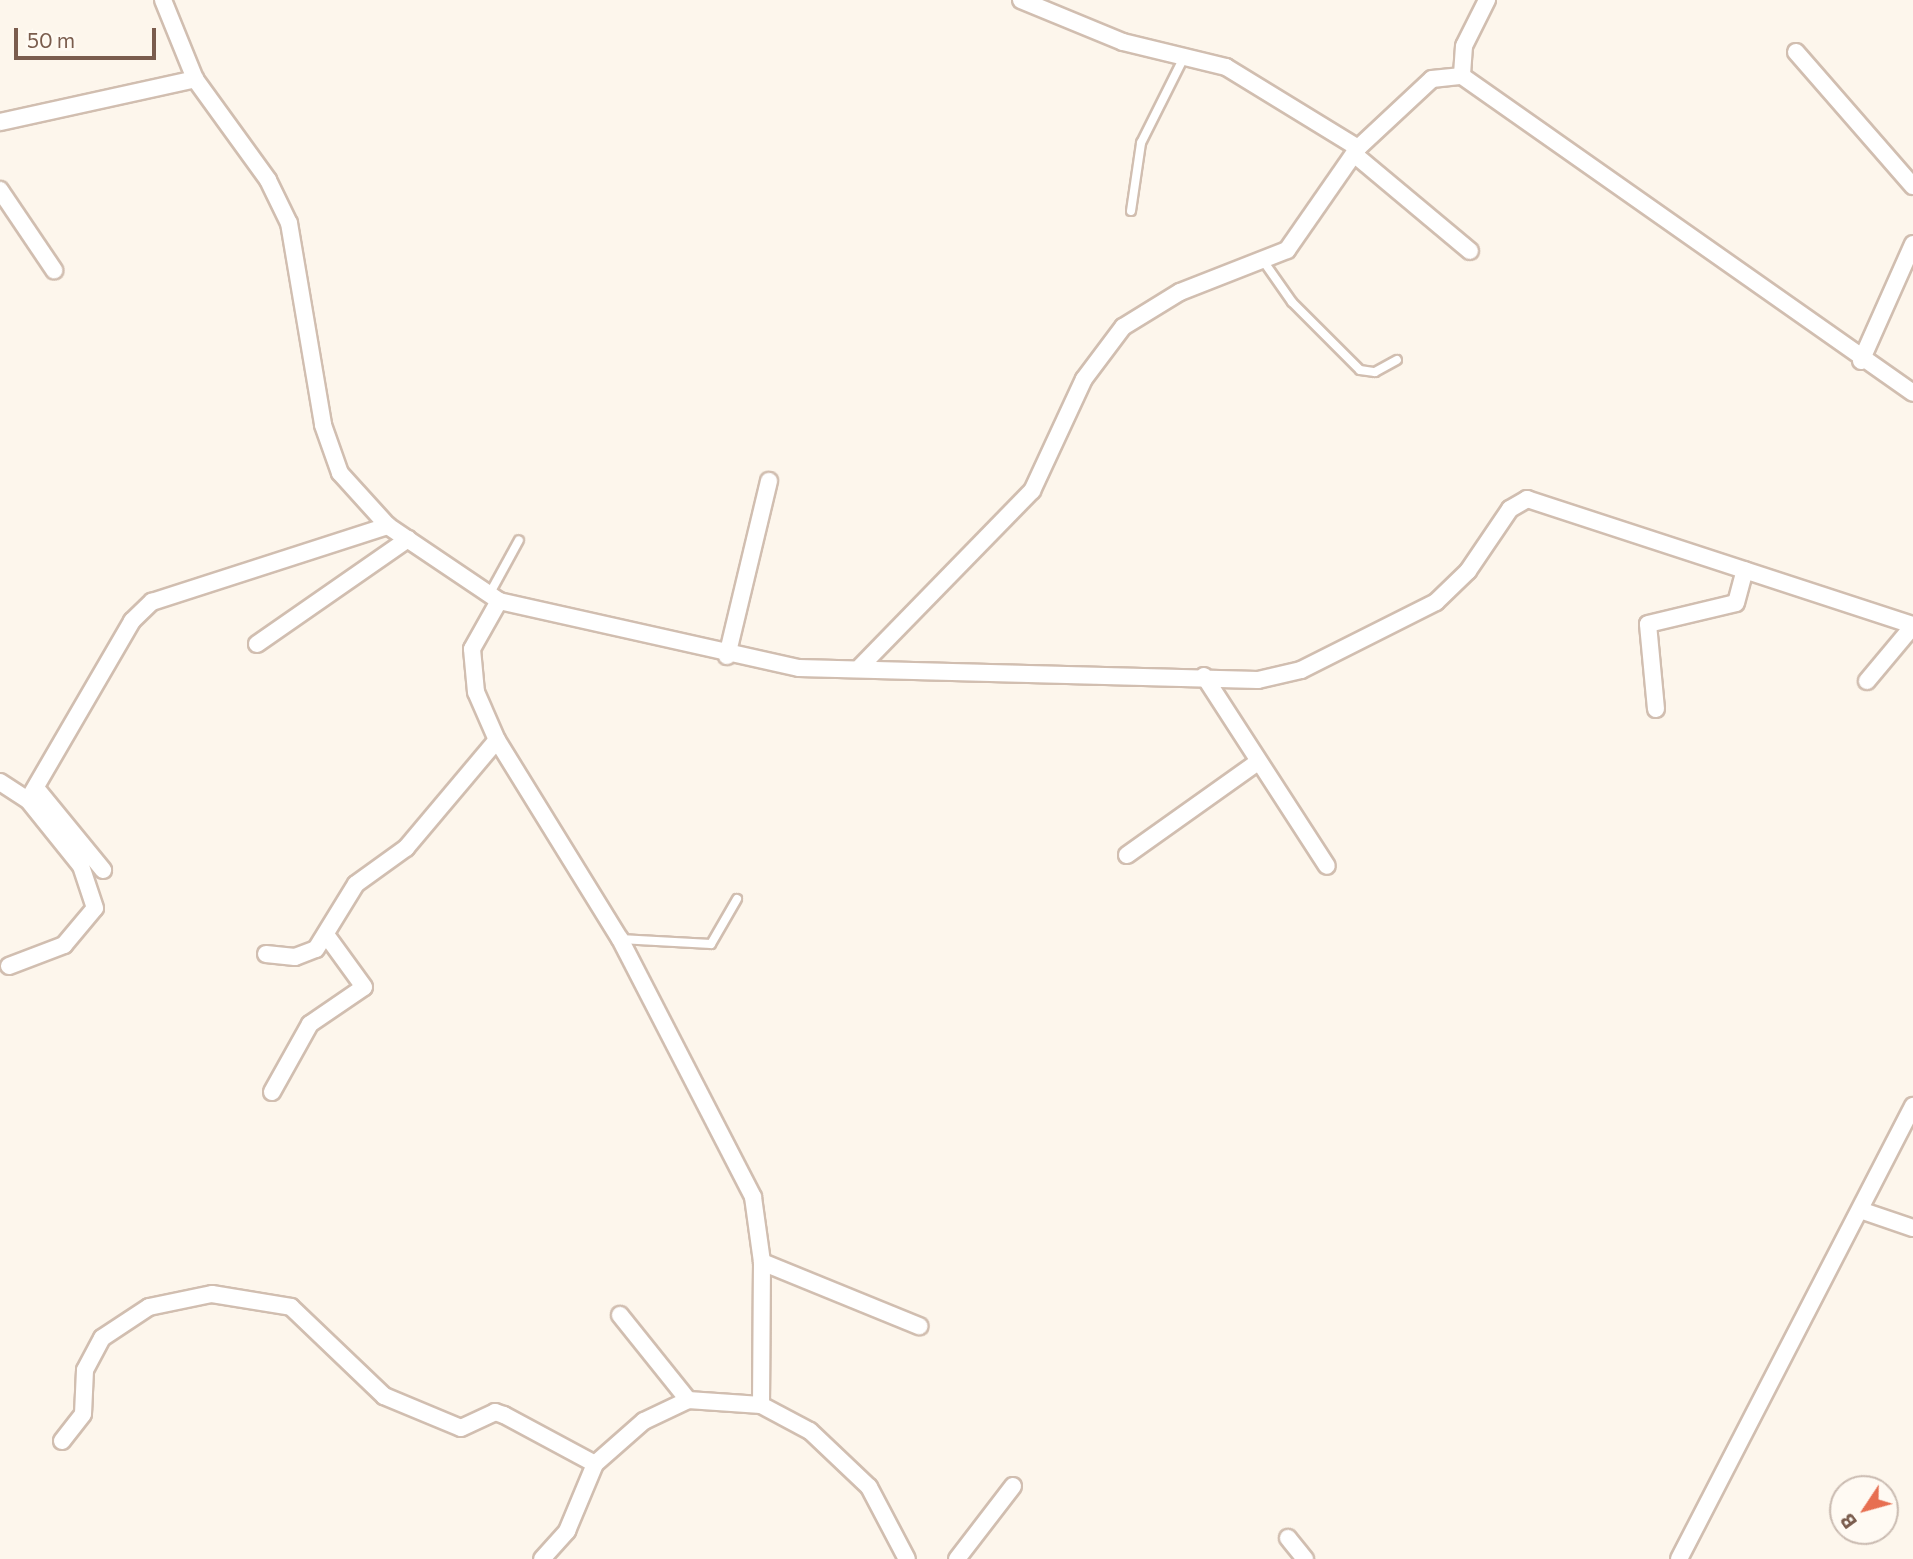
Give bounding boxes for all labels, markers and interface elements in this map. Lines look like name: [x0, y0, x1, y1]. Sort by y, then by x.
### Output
scale bar: [18, 14, 159, 58]
text: 50 m: [27, 27, 75, 52]
north arrow: [1829, 1475, 1899, 1545]
text: B: [1835, 1510, 1861, 1533]

